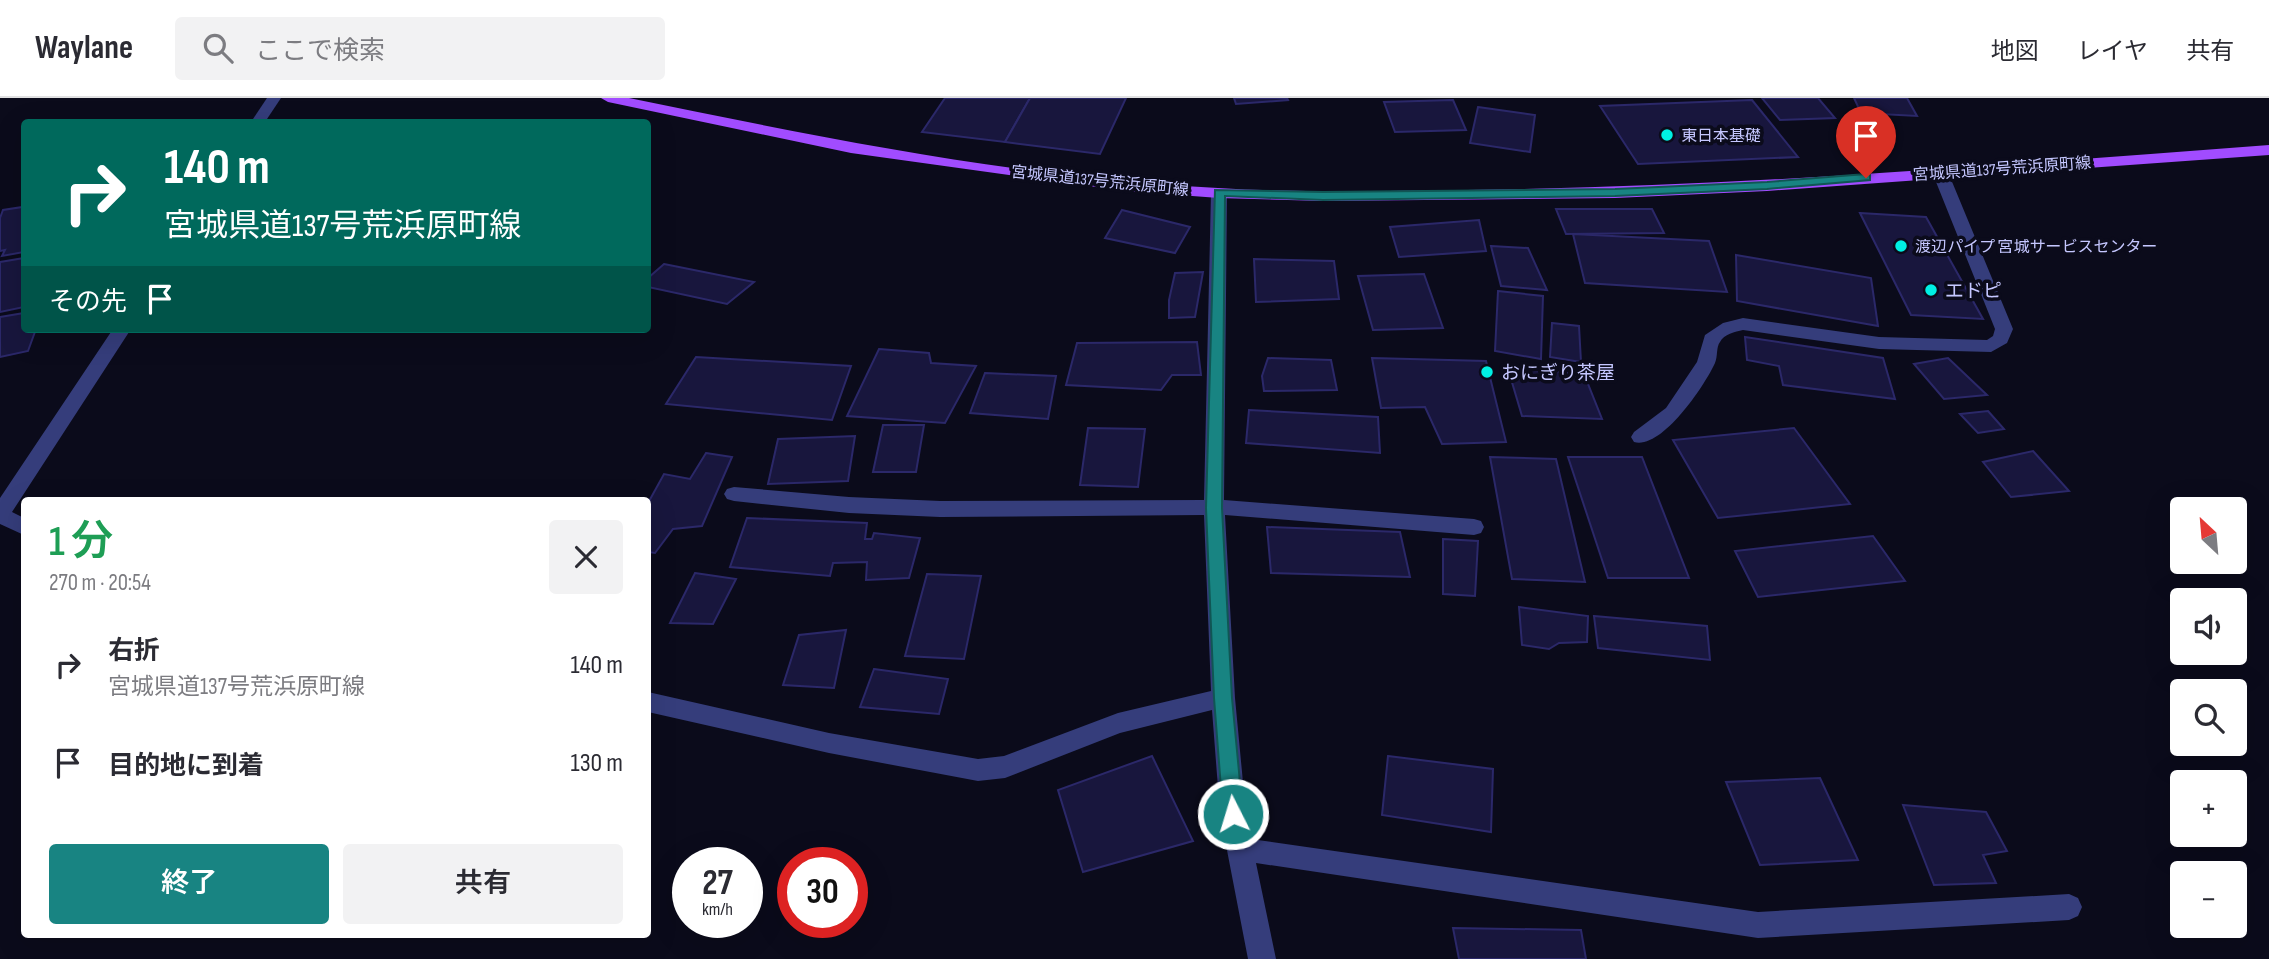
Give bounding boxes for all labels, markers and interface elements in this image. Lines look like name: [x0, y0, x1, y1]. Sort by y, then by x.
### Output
search box: [175, 17, 665, 80]
text: Waylane: [35, 28, 133, 68]
icon: search: [199, 29, 237, 67]
text: ここで検索: [255, 36, 385, 67]
text: 地図: [1991, 37, 2039, 66]
text: レイヤ: [2077, 37, 2148, 66]
text: 共有: [2186, 37, 2234, 66]
pin: [1836, 106, 1896, 178]
icon: arrive: [1847, 117, 1885, 155]
marker: 東日本基礎: [1659, 127, 1675, 143]
place label: 東日本基礎: [1681, 127, 1761, 146]
text: 140 m: [164, 139, 270, 198]
icon: right: [49, 147, 140, 238]
street label: 宮城県道137号荒浜原町線: [1912, 154, 2092, 185]
street label: 宮城県道137号荒浜原町線: [1010, 163, 1190, 200]
text: 宮城県道137号荒浜原町線: [164, 207, 521, 246]
marker: 渡辺パイプ 宮城サービスセンター: [1893, 238, 1909, 254]
place label: 渡辺パイプ 宮城サービスセンター: [1915, 238, 2158, 257]
icon: arrive: [141, 280, 179, 318]
place label: エドピ: [1945, 280, 2002, 303]
marker: エドピ: [1923, 282, 1939, 298]
text: その先: [49, 287, 127, 318]
place label: おにぎり茶屋: [1501, 362, 1615, 385]
marker: おにぎり茶屋: [1479, 364, 1495, 380]
north arrow: [2170, 497, 2247, 574]
map controls: [2170, 497, 2247, 938]
text: 1 分: [49, 517, 113, 568]
button: close: [549, 520, 623, 594]
text: 270 m · 20:54: [49, 569, 151, 597]
button: sound: [2170, 588, 2247, 665]
text: 右折: [108, 636, 160, 667]
icon: right: [49, 646, 87, 684]
text: 140 m: [571, 650, 623, 681]
text: 宮城県道137号荒浜原町線: [108, 673, 365, 701]
button: search: [2170, 679, 2247, 756]
icon: arrive: [49, 744, 87, 782]
text: 130 m: [571, 748, 623, 779]
text: 目的地に到着: [108, 751, 264, 782]
button: +: [2170, 770, 2247, 847]
position arrow: [1196, 777, 1270, 851]
button: 終了: [49, 844, 329, 924]
button: 共有: [343, 844, 623, 924]
speed limit sign: 30: [777, 847, 868, 938]
button: −: [2170, 861, 2247, 938]
text: 27: [702, 862, 733, 905]
text: km/h: [702, 899, 733, 920]

